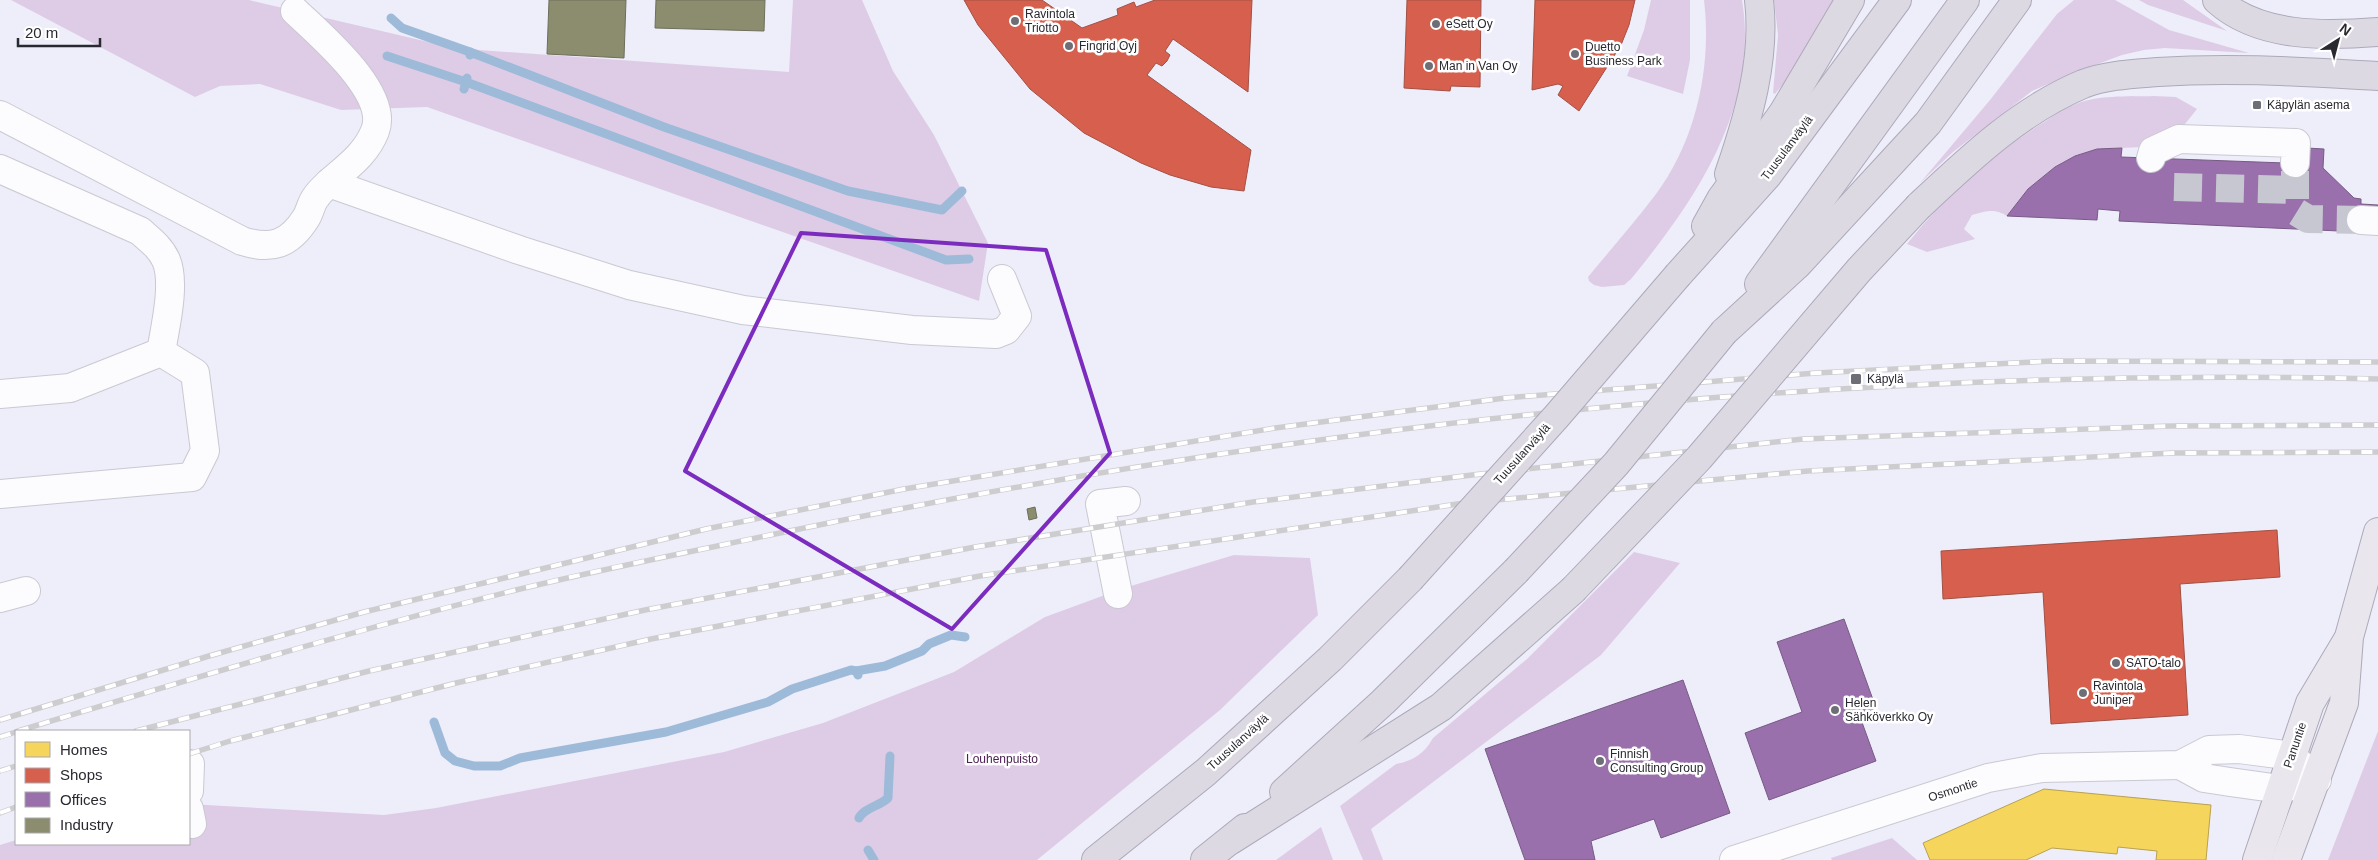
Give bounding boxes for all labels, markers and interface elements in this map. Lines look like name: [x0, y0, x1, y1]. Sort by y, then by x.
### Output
place label: Ravintola Triotto: [1025, 7, 1075, 35]
scale bar: [18, 15, 100, 47]
marker: Ravintola Triotto: [1009, 15, 1021, 27]
north arrow: [2313, 15, 2363, 65]
place label: eSett Oy: [1446, 17, 1493, 31]
marker: eSett Oy: [1430, 18, 1442, 30]
text: N: [2337, 20, 2354, 39]
text: 20 m: [25, 24, 58, 41]
place label: Fingrid Oyj: [1079, 39, 1137, 53]
marker: Fingrid Oyj: [1063, 40, 1075, 52]
place label: Duetto Business Park: [1585, 40, 1663, 68]
marker: Duetto Business Park: [1569, 48, 1581, 60]
place label: Man in Van Oy: [1439, 59, 1517, 73]
marker: Man in Van Oy: [1423, 60, 1435, 72]
place label: Käpylän asema: [2267, 98, 2350, 112]
marker: Käpylän asema: [2251, 99, 2263, 111]
street label: Tuusulanväylä: [1758, 113, 1816, 183]
marker: Käpylä: [1849, 372, 1863, 386]
place label: Käpylä: [1867, 372, 1904, 386]
street label: Tuusulanväylä: [1491, 420, 1553, 487]
place label: SATO-talo: [2126, 656, 2181, 670]
marker: SATO-talo: [2110, 657, 2122, 669]
place label: Ravintola Juniper: [2093, 679, 2143, 707]
marker: Ravintola Juniper: [2077, 687, 2089, 699]
place label: Helen Sähköverkko Oy: [1845, 696, 1933, 724]
marker: Helen Sähköverkko Oy: [1829, 704, 1841, 716]
street label: Tuusulanväylä: [1205, 711, 1272, 773]
street label: Panuntie: [2281, 720, 2309, 770]
legend: [15, 730, 190, 845]
text: Homes: [60, 741, 108, 758]
place label: Finnish Consulting Group: [1610, 747, 1704, 775]
park label: Louhenpuisto: [966, 752, 1038, 766]
marker: Finnish Consulting Group: [1594, 755, 1606, 767]
text: Shops: [60, 766, 103, 783]
street label: Osmontie: [1926, 775, 1980, 805]
text: Offices: [60, 791, 106, 808]
text: Industry: [60, 816, 114, 833]

